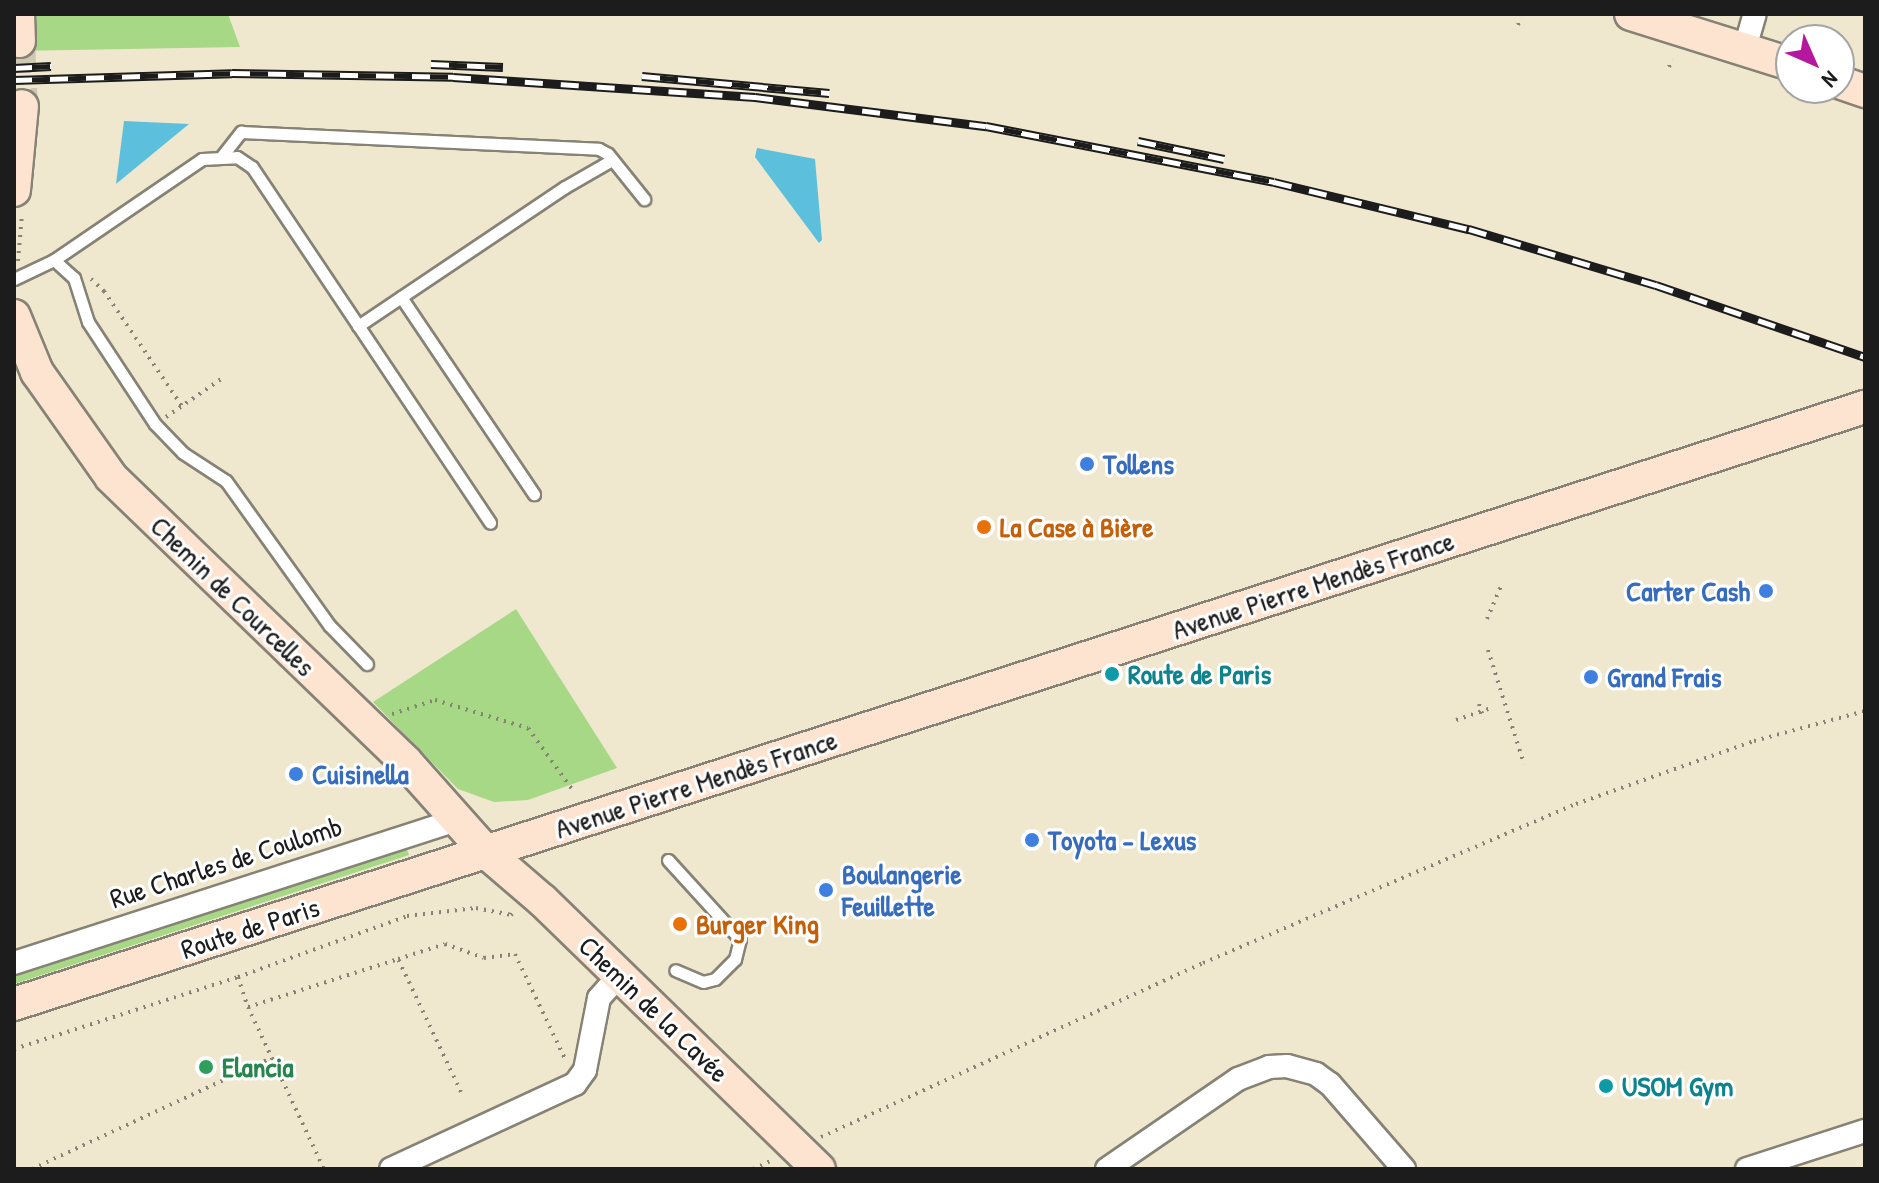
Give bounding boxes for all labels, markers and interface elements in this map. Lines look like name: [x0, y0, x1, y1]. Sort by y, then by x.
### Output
north arrow: [1775, 24, 1855, 104]
text: N: [1816, 65, 1845, 94]
place label: Tollens: [1103, 447, 1174, 481]
marker: Tollens: [1078, 455, 1096, 473]
street label: Chemin de Courcelles: [144, 509, 322, 683]
place label: La Case à Bière: [1000, 510, 1153, 544]
marker: La Case à Bière: [975, 518, 993, 536]
street label: Avenue Pierre Mendès France: [1168, 524, 1458, 646]
place label: Carter Cash: [1626, 574, 1750, 608]
marker: Carter Cash: [1757, 582, 1775, 600]
place label: Route de Paris: [1128, 657, 1271, 691]
place label: Grand Frais: [1607, 660, 1722, 694]
marker: Route de Paris: [1103, 665, 1121, 683]
marker: Grand Frais: [1582, 668, 1600, 686]
street label: Avenue Pierre Mendès France: [551, 723, 841, 845]
place label: Cuisinella: [312, 757, 409, 791]
marker: Cuisinella: [287, 765, 305, 783]
street label: Rue Charles de Coulomb: [106, 809, 346, 915]
place label: Toyota - Lexus: [1048, 823, 1196, 857]
marker: Toyota - Lexus: [1023, 831, 1041, 849]
place label: Boulangerie Feuillette: [842, 857, 962, 923]
marker: Boulangerie Feuillette: [817, 881, 835, 899]
street label: Route de Paris: [177, 890, 323, 966]
place label: Burger King: [696, 907, 819, 941]
marker: Burger King: [671, 915, 689, 933]
street label: Chemin de la Cavée: [572, 929, 736, 1089]
place label: Elancia: [222, 1050, 294, 1084]
marker: Elancia: [197, 1058, 215, 1076]
place label: USOM Gym: [1622, 1069, 1733, 1103]
marker: USOM Gym: [1597, 1077, 1615, 1095]

